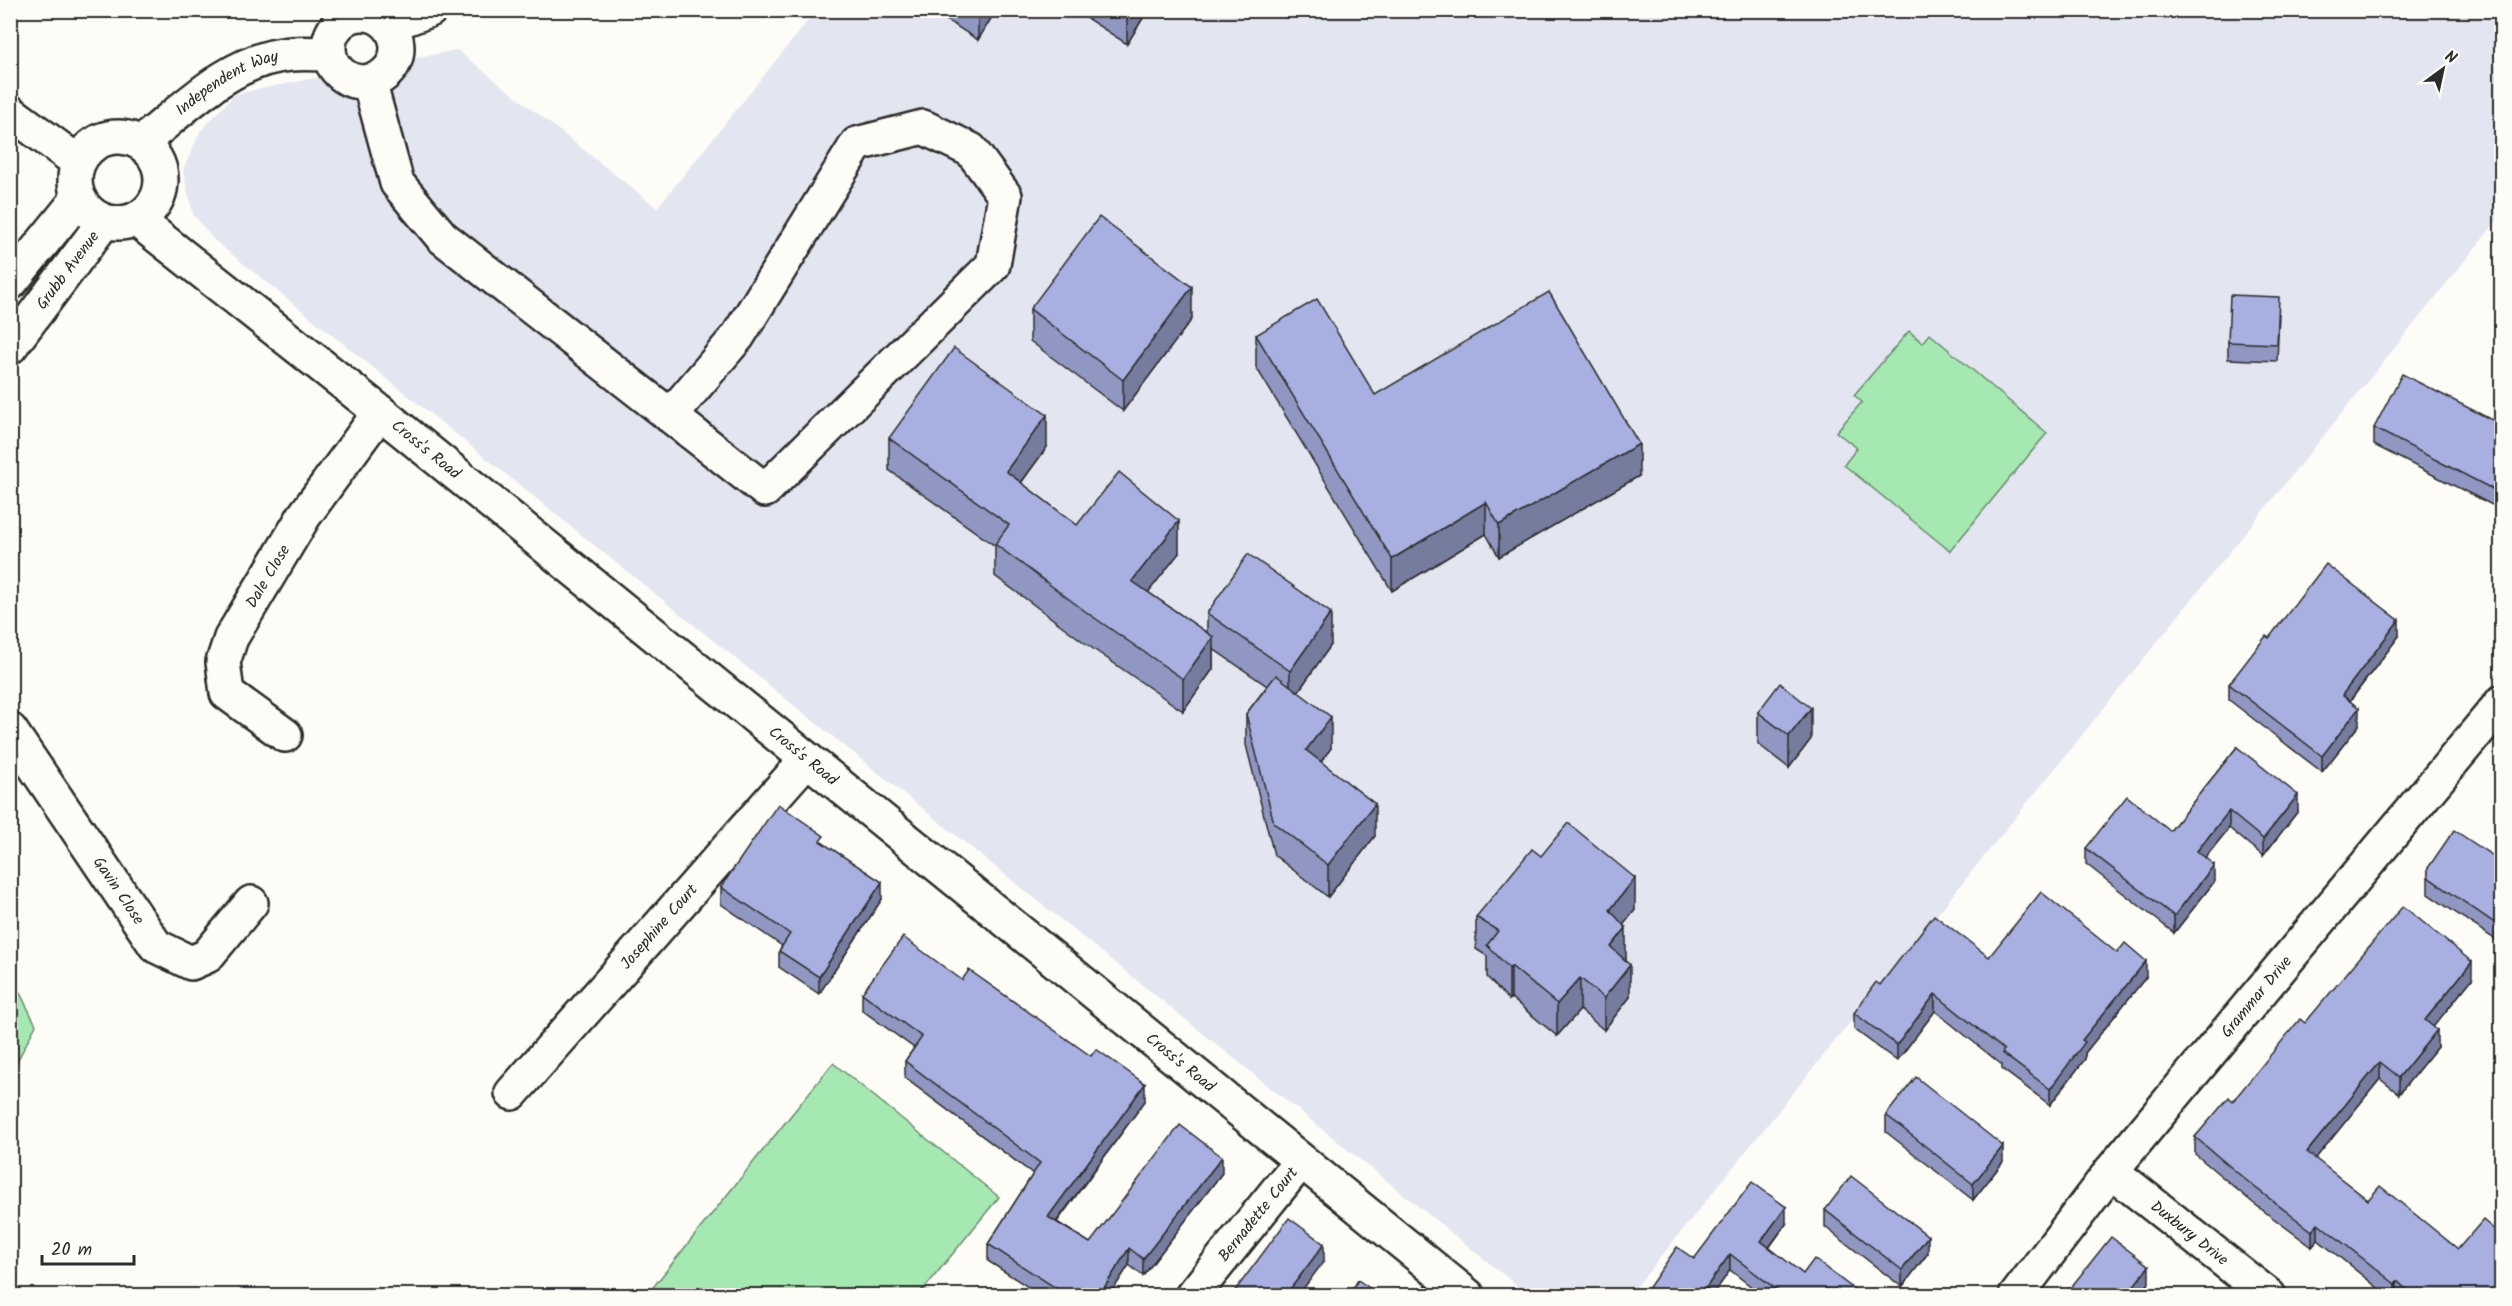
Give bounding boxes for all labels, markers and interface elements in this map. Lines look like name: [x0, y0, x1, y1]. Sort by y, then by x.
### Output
north arrow: [2413, 39, 2473, 99]
street label: Independent Way: [170, 43, 281, 122]
text: N: [2439, 44, 2461, 71]
street label: Grubb Avenue: [30, 226, 106, 315]
street label: Cross's Road: [386, 413, 467, 486]
street label: Dale Close: [239, 540, 297, 613]
street label: Cross's Road: [763, 720, 844, 793]
street label: Gavin Close: [87, 852, 151, 930]
street label: Josephine Court: [614, 878, 704, 975]
street label: Grammar Drive: [2215, 950, 2298, 1043]
street label: Cross's Road: [1140, 1026, 1221, 1099]
street label: Bernadette Court: [1212, 1161, 1305, 1267]
street label: Duxbury Drive: [2145, 1194, 2234, 1272]
scale bar: [42, 1228, 134, 1266]
text: 20 m: [51, 1236, 92, 1265]

